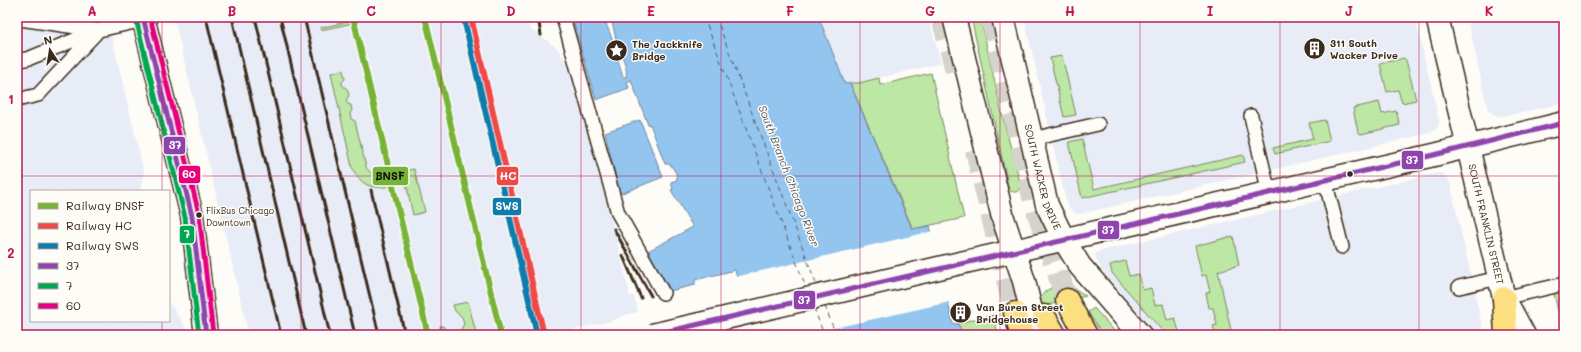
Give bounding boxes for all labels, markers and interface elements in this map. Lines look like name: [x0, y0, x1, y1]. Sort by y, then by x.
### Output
text: A: [87, 2, 97, 19]
text: B: [228, 2, 237, 19]
text: C: [366, 2, 376, 19]
text: D: [506, 2, 516, 19]
text: E: [647, 2, 655, 19]
text: F: [786, 2, 794, 19]
text: G: [925, 2, 935, 19]
text: H: [1065, 2, 1075, 19]
text: I: [1207, 2, 1214, 19]
text: J: [1345, 2, 1353, 19]
text: K: [1485, 2, 1494, 19]
north arrow: [30, 30, 70, 70]
text: N: [42, 32, 53, 48]
building icon: 311 South Wacker Drive: [1301, 36, 1327, 62]
place label: 311 South Wacker Drive: [1330, 36, 1398, 62]
place icon: The Jackknife Bridge: [604, 37, 630, 63]
place label: The Jackknife Bridge: [632, 37, 702, 63]
text: 1: [8, 90, 14, 107]
water label: South Branch Chicago River: [755, 103, 824, 249]
street label: SOUTH WACKER DRIVE: [1021, 123, 1065, 232]
line badge: 37: [163, 136, 186, 155]
text: 37: [169, 137, 181, 152]
line badge: 37: [1401, 150, 1424, 170]
text: 37: [1406, 152, 1418, 167]
street label: SOUTH FRANKLIN STREET: [1465, 163, 1508, 286]
line badge: 60: [178, 165, 201, 184]
text: 60: [182, 166, 196, 181]
line badge: BNSF: [372, 166, 409, 186]
line badge: HC: [496, 166, 519, 186]
text: BNSF: [375, 168, 405, 183]
text: HC: [499, 168, 517, 183]
unlabelled marker: [1345, 169, 1355, 179]
legend: [30, 190, 170, 322]
text: Railway BNSF: [66, 197, 145, 213]
line badge: SWS: [492, 197, 522, 216]
text: SWS: [495, 198, 519, 213]
place label: FlixBus Chicago Downtown: [206, 205, 275, 228]
marker: FlixBus Chicago Downtown: [194, 210, 204, 220]
text: Railway HC: [66, 217, 132, 233]
line badge: 37: [1097, 220, 1120, 240]
text: 37: [1102, 222, 1114, 237]
line badge: 7: [179, 225, 195, 244]
text: 7: [184, 226, 190, 241]
text: Railway SWS: [66, 237, 139, 253]
text: 2: [7, 244, 15, 261]
text: 37: [66, 257, 80, 273]
text: 7: [66, 277, 73, 293]
line badge: 37: [793, 290, 816, 310]
text: 37: [798, 292, 810, 307]
text: 60: [66, 297, 81, 313]
building icon: Van Buren Street Bridgehouse: [948, 300, 974, 326]
place label: Van Buren Street Bridgehouse: [976, 300, 1064, 326]

